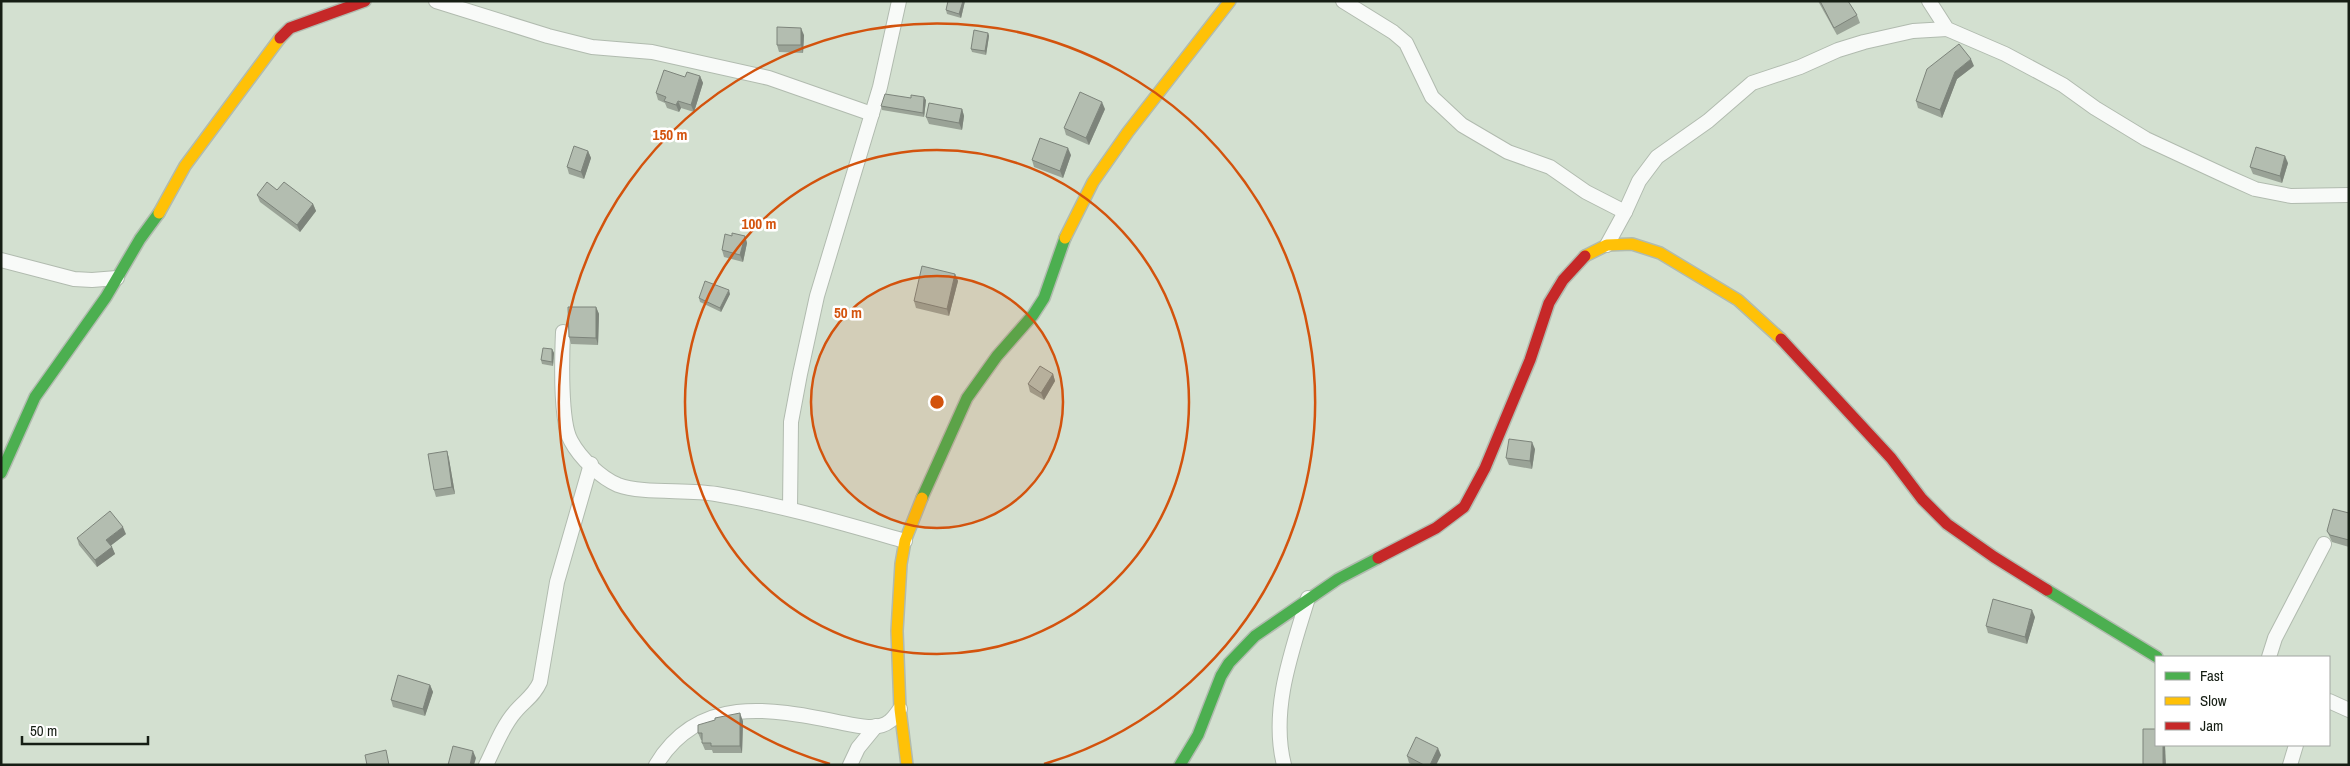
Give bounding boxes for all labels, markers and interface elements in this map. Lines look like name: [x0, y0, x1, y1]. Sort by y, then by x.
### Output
text: 150 m: [653, 124, 687, 145]
text: 100 m: [742, 213, 776, 234]
text: 50 m: [834, 302, 862, 323]
centre of rings: [928, 393, 946, 411]
legend: [2155, 656, 2330, 746]
text: Fast: [2200, 665, 2224, 686]
text: Slow: [2200, 690, 2227, 711]
scale bar: [22, 714, 149, 746]
text: Jam: [2200, 715, 2223, 736]
text: 50 m: [30, 720, 57, 741]

